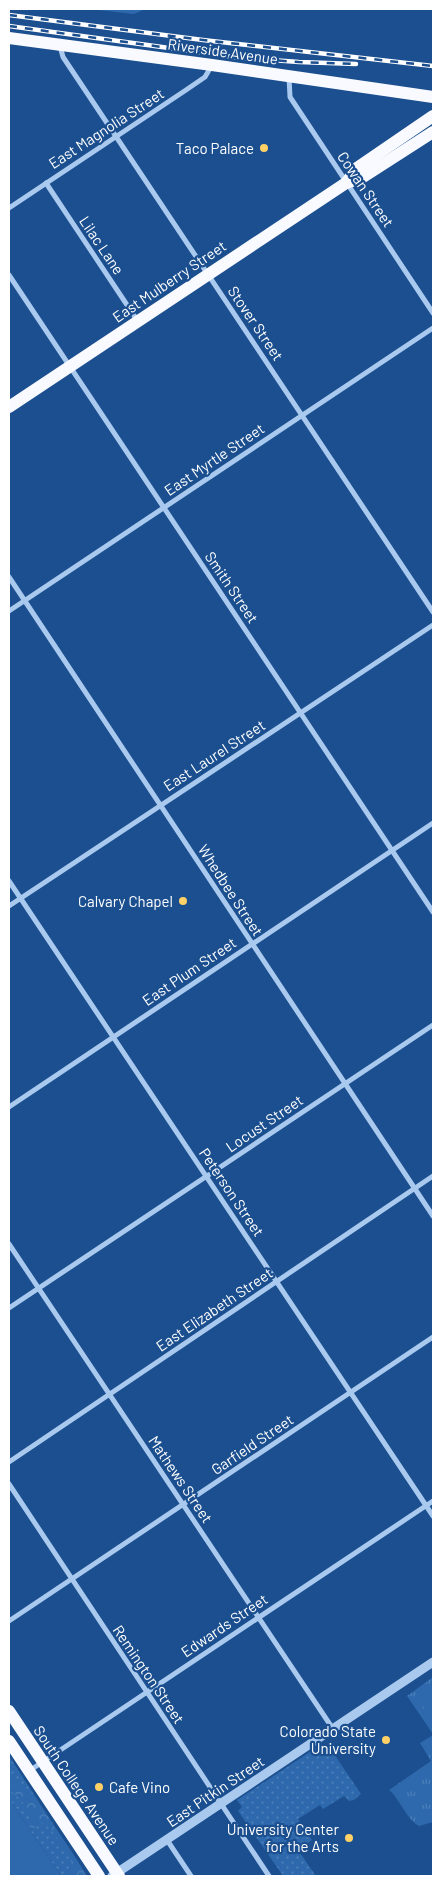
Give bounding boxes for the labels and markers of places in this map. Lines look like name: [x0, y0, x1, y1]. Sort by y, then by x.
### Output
place label: Taco Palace: [176, 139, 254, 157]
marker: Taco Palace: [258, 142, 270, 154]
place label: Calvary Chapel: [78, 892, 173, 910]
marker: Calvary Chapel: [177, 895, 189, 907]
place label: Colorado State University: [280, 1722, 376, 1757]
marker: Colorado State University: [380, 1734, 392, 1746]
place label: Cafe Vino: [109, 1778, 170, 1796]
marker: Cafe Vino: [93, 1781, 105, 1793]
place label: University Center for the Arts: [227, 1820, 340, 1855]
marker: University Center for the Arts: [343, 1832, 355, 1844]

